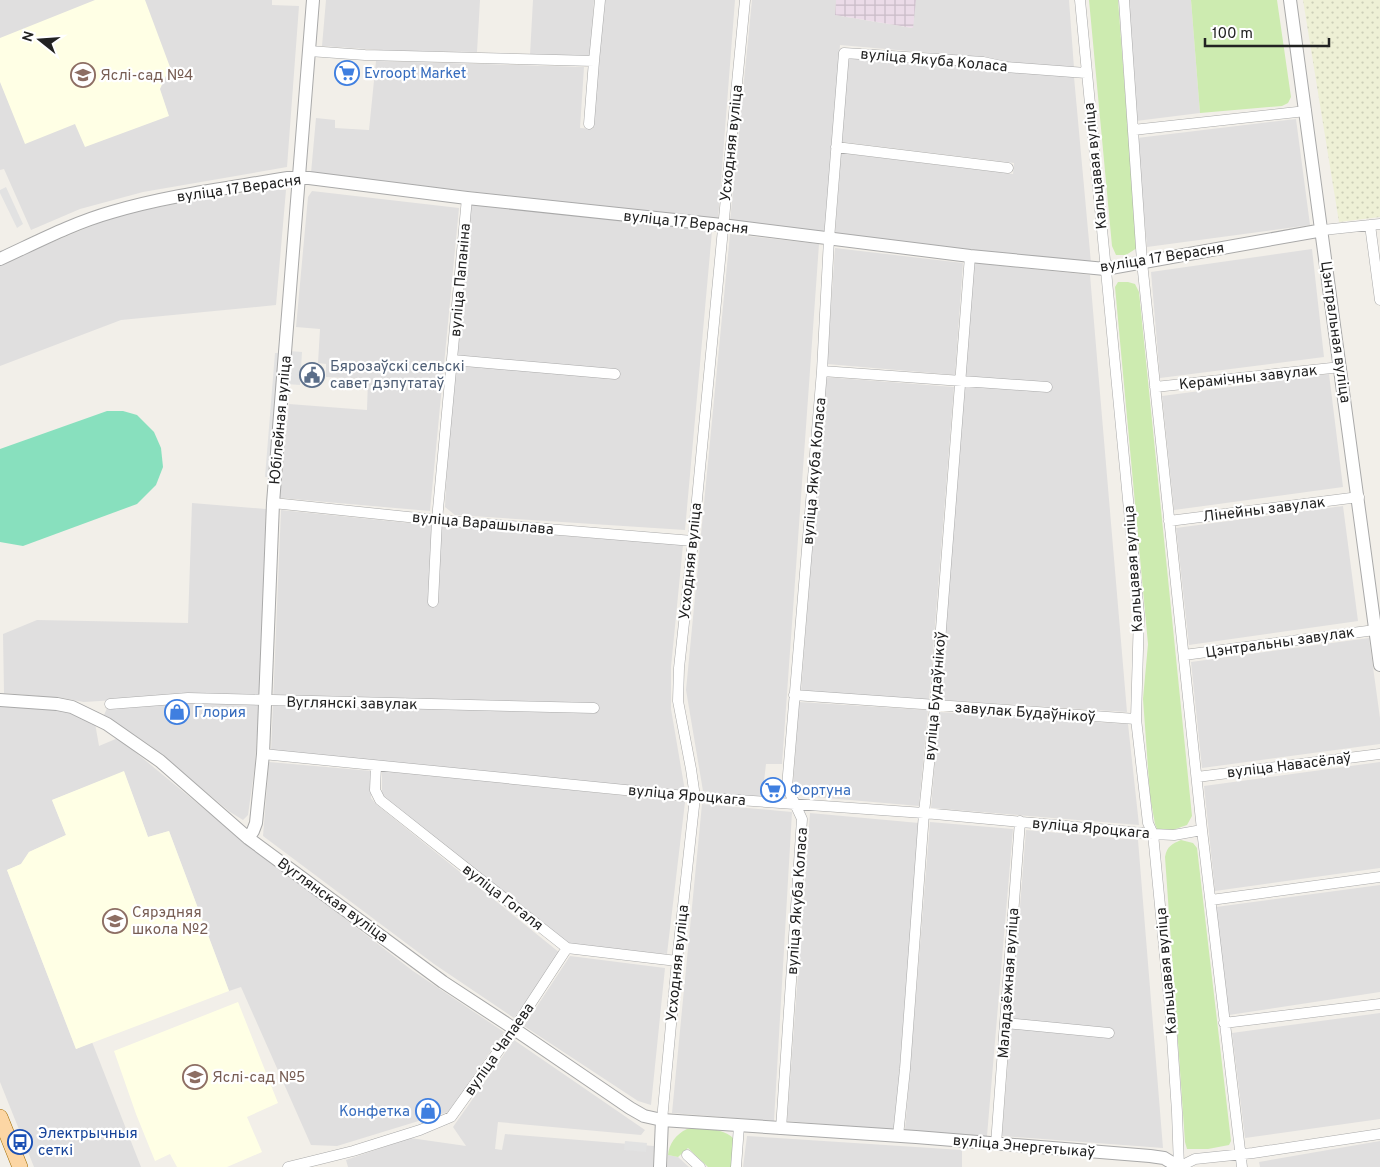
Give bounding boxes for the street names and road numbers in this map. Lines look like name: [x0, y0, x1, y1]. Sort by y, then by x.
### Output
street label: вуліца Якуба Коласа: [859, 46, 1008, 77]
street label: Усходняя вуліца: [717, 84, 748, 203]
street label: Кальцавая вуліца: [1080, 102, 1113, 230]
street label: вуліца 17 Верасня: [176, 171, 303, 208]
street label: вуліца 17 Верасня: [622, 207, 749, 240]
street label: вуліца Папаніна: [447, 222, 476, 338]
street label: вуліца 17 Верасня: [1099, 239, 1226, 278]
street label: Цэнтральная вуліца: [1315, 260, 1354, 405]
street label: Юбілейная вуліца: [266, 355, 297, 485]
street label: Керамічны завулак: [1178, 362, 1318, 395]
street label: вуліца Якуба Коласа: [800, 397, 831, 546]
street label: Лінейны завулак: [1202, 494, 1327, 527]
street label: Усходняя вуліца: [676, 502, 707, 621]
street label: Кальцавая вуліца: [1121, 505, 1148, 633]
street label: вуліца Варашылава: [411, 509, 554, 540]
street label: Цэнтральны завулак: [1205, 624, 1356, 663]
street label: вуліца Будаўнікоў: [921, 631, 952, 762]
street label: Вуглянскі завулак: [286, 694, 418, 715]
street label: завулак Будаўнікоў: [954, 699, 1096, 728]
street label: вуліца Навасёлаў: [1226, 749, 1352, 784]
street label: вуліца Яроцкага: [627, 782, 746, 811]
street label: вуліца Яроцкага: [1031, 815, 1150, 844]
street label: вуліца Якуба Коласа: [784, 827, 813, 976]
street label: Вуглянская вуліца: [273, 855, 391, 948]
street label: вуліца Гогаля: [458, 861, 546, 936]
street label: Усходняя вуліца: [663, 904, 694, 1023]
street label: Маладзёжная вуліца: [995, 907, 1024, 1059]
street label: Кальцавая вуліца: [1152, 907, 1182, 1035]
street label: вуліца Чапаева: [461, 1000, 539, 1100]
street label: вуліца Энергетыкаў: [952, 1132, 1096, 1163]

